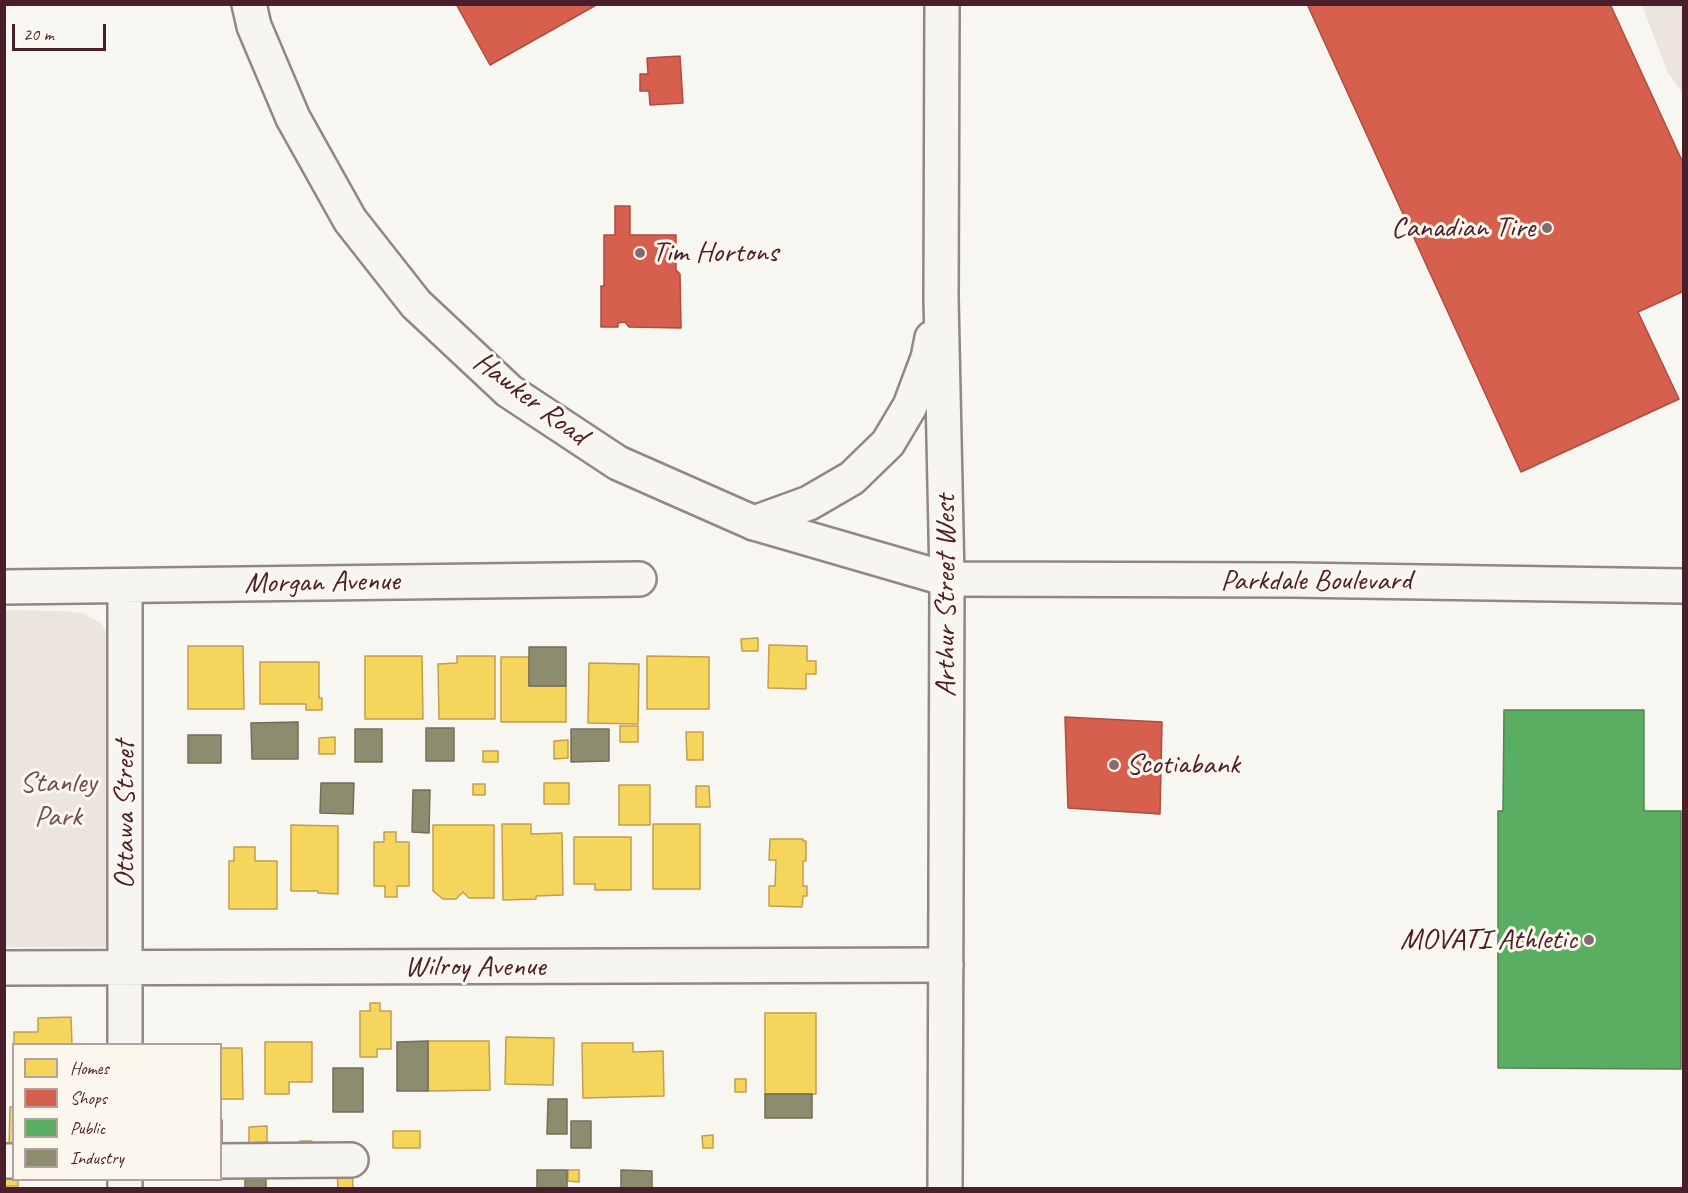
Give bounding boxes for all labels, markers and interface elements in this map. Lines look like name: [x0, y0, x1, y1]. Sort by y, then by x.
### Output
scale bar: [15, 12, 110, 50]
text: 20 m: [23, 23, 54, 45]
place label: Canadian Tire: [1391, 210, 1535, 246]
marker: Canadian Tire: [1540, 221, 1554, 235]
place label: Tim Hortons: [652, 235, 778, 271]
marker: Tim Hortons: [633, 246, 647, 260]
street label: Hawker Road: [466, 344, 594, 454]
street label: Arthur Street West: [928, 495, 964, 697]
street label: Parkdale Boulevard: [1220, 563, 1412, 599]
street label: Morgan Avenue: [244, 564, 400, 602]
street label: Ottawa Street: [107, 741, 143, 889]
place label: Scotiabank: [1126, 747, 1240, 783]
marker: Scotiabank: [1107, 758, 1121, 772]
park label: Stanley Park: [20, 765, 96, 836]
place label: MOVATI Athletic: [1400, 922, 1577, 958]
marker: MOVATI Athletic: [1582, 933, 1596, 947]
street label: Wilroy Avenue: [405, 949, 545, 985]
legend: [12, 1043, 222, 1181]
text: Homes: [70, 1057, 109, 1079]
text: Shops: [70, 1087, 107, 1109]
text: Public: [70, 1117, 105, 1139]
text: Industry: [70, 1147, 124, 1169]

